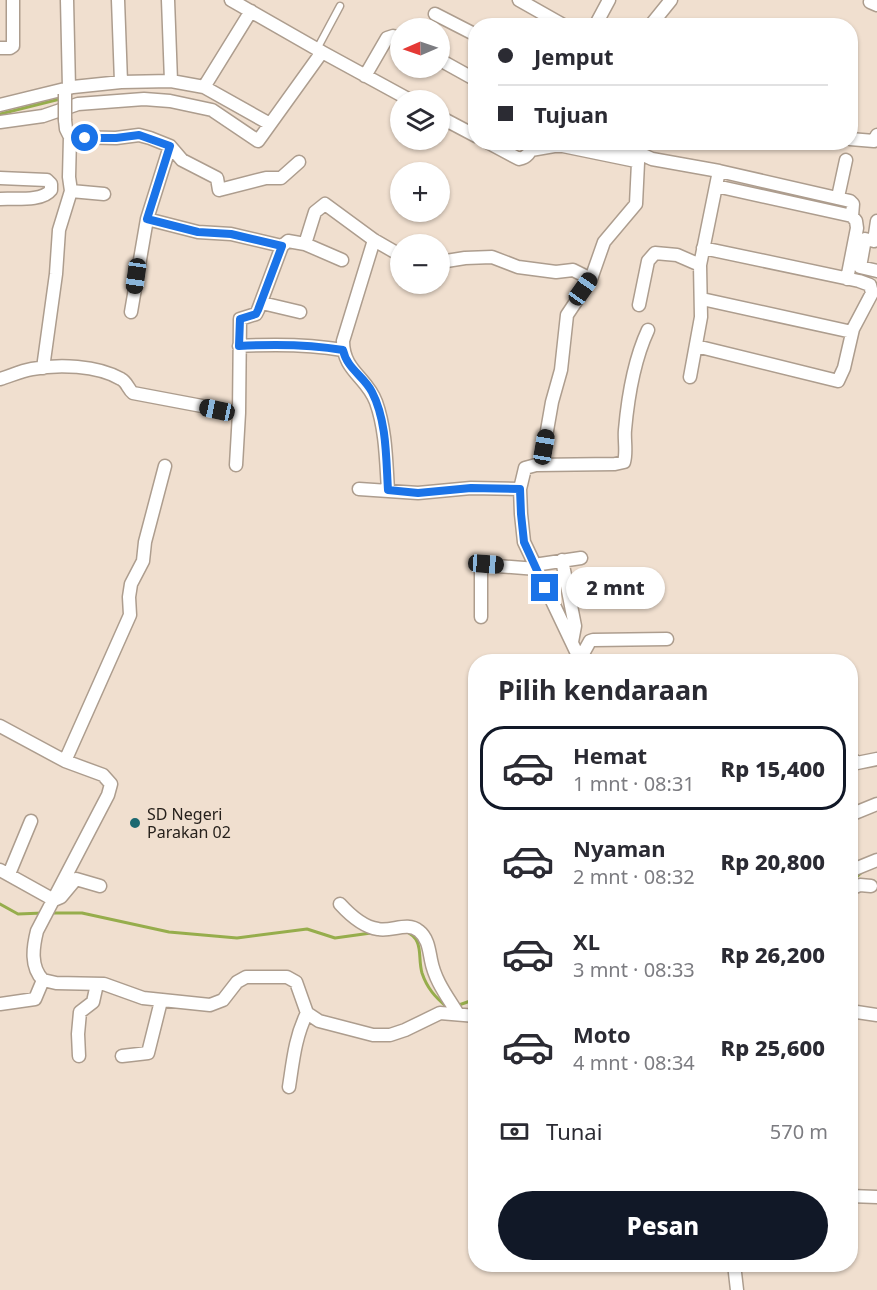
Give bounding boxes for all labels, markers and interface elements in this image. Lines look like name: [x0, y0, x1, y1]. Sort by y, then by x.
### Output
north arrow: [390, 18, 450, 78]
map controls: [390, 18, 450, 294]
text: Jemput: [534, 41, 614, 71]
button: layers: [390, 90, 450, 150]
text: Tujuan: [534, 99, 608, 129]
route start: [71, 124, 98, 151]
button: +: [390, 162, 450, 222]
button: −: [390, 234, 450, 294]
car: [125, 257, 147, 295]
car: [565, 269, 601, 309]
car: [198, 397, 236, 423]
car: [532, 428, 556, 466]
car: [467, 554, 505, 574]
callout: 2 mnt: [566, 567, 665, 609]
route end: [531, 574, 558, 601]
text: 2 mnt: [586, 574, 645, 601]
text: Pilih kendaraan: [498, 671, 709, 708]
text: Hemat: [573, 740, 647, 770]
icon: car: [501, 741, 555, 795]
text: Rp 15,400: [721, 753, 825, 783]
text: 1 mnt · 08:31: [573, 770, 695, 797]
place label: SD Negeri Parakan 02: [147, 803, 231, 843]
marker: SD Negeri Parakan 02: [128, 816, 142, 830]
text: Nyaman: [573, 833, 666, 863]
icon: car: [501, 834, 555, 888]
text: Rp 20,800: [721, 846, 825, 876]
text: 2 mnt · 08:32: [573, 863, 695, 890]
text: XL: [573, 926, 600, 956]
icon: car: [501, 927, 555, 981]
text: Rp 26,200: [721, 939, 825, 969]
text: 3 mnt · 08:33: [573, 956, 695, 983]
text: Moto: [573, 1019, 631, 1049]
icon: car: [501, 1020, 555, 1074]
text: Rp 25,600: [721, 1032, 825, 1062]
text: 4 mnt · 08:34: [573, 1049, 695, 1076]
icon: cash: [498, 1115, 531, 1148]
text: Tunai: [546, 1116, 602, 1146]
text: 570 m: [770, 1118, 828, 1145]
button: Pesan: [498, 1191, 828, 1260]

